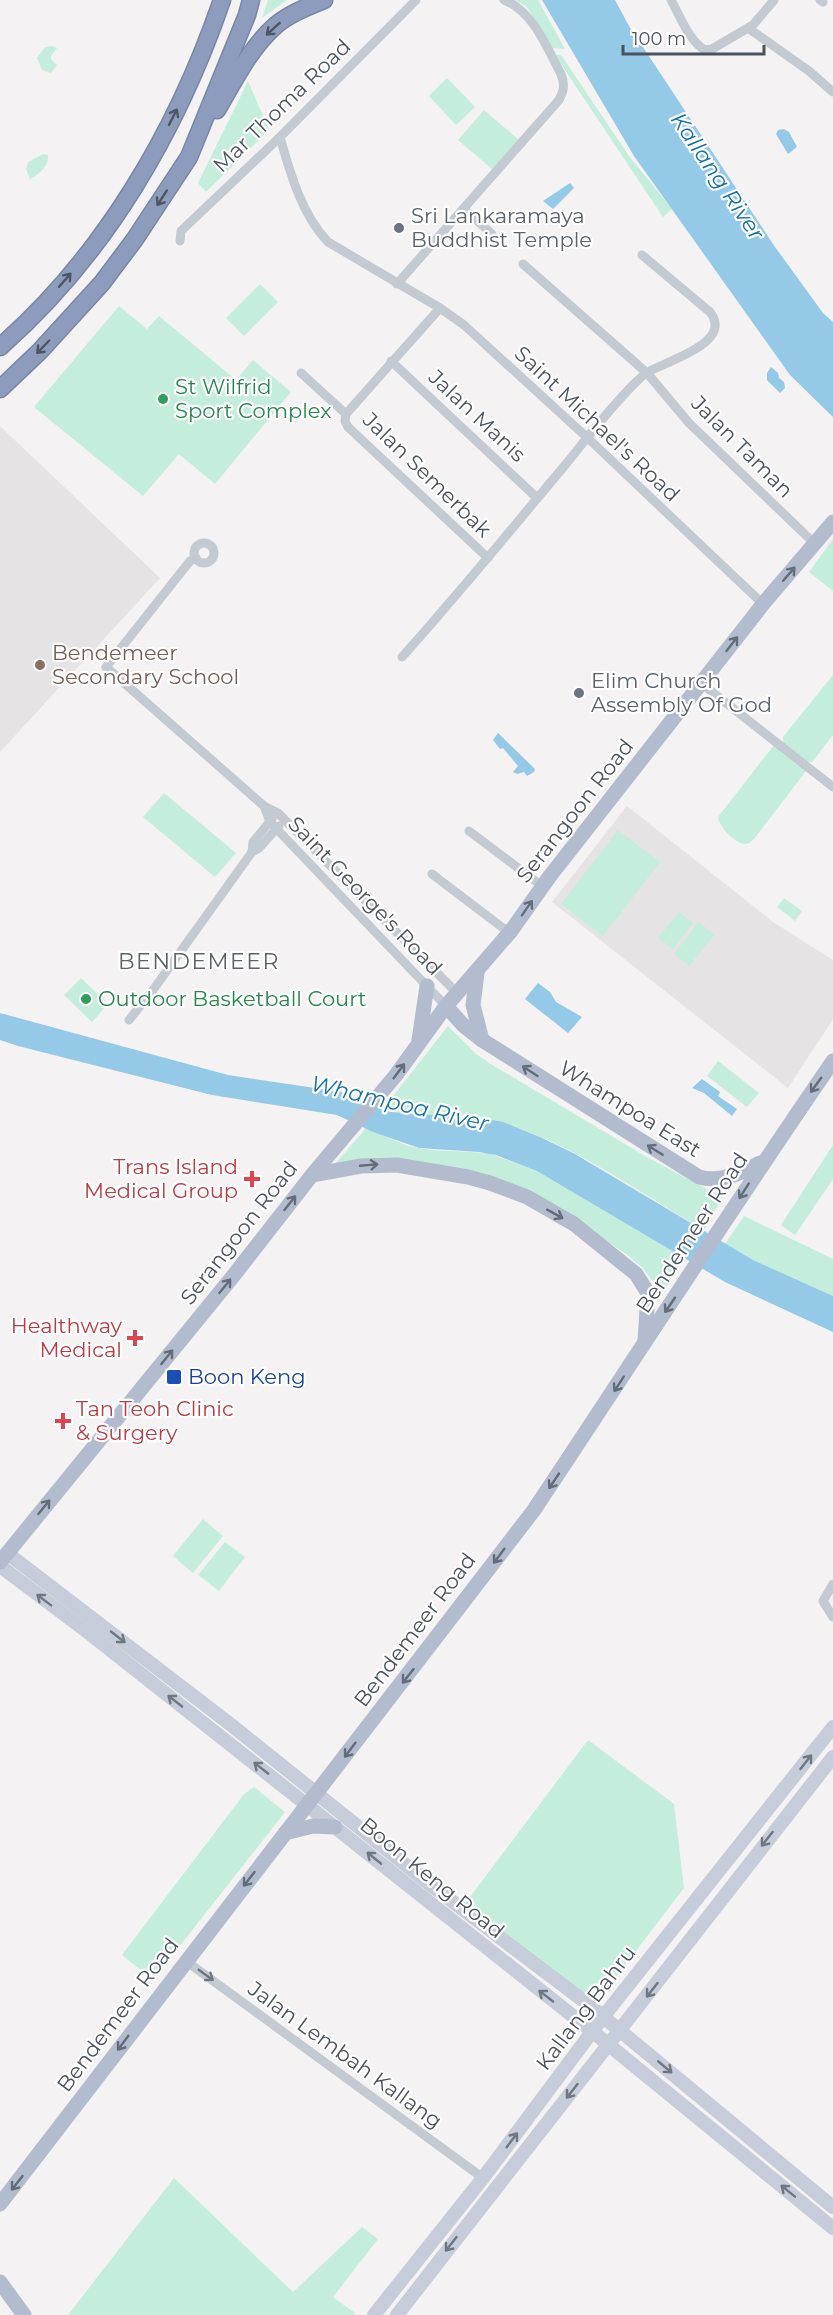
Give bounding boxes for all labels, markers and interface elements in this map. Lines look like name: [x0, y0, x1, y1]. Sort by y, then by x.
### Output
scale bar: [623, 18, 764, 56]
one-way arrow: [266, 22, 281, 36]
text: 100 m: [632, 28, 686, 50]
street label: Mar Thoma Road: [208, 34, 355, 177]
water label: Kallang River: [665, 107, 771, 246]
one-way arrow: [168, 108, 180, 126]
one-way arrow: [156, 189, 168, 206]
place label: Sri Lankaramaya Buddhist Temple: [411, 203, 592, 252]
marker: Sri Lankaramaya Buddhist Temple: [392, 221, 406, 235]
one-way arrow: [58, 272, 71, 288]
one-way arrow: [36, 340, 50, 355]
street label: Saint Michael's Road: [510, 341, 685, 507]
street label: Jalan Manis: [423, 364, 531, 467]
place label: St Wilfrid Sport Complex: [175, 374, 331, 423]
street label: Jalan Taman: [686, 390, 798, 503]
marker: St Wilfrid Sport Complex: [156, 392, 170, 406]
street label: Jalan Semerbak: [357, 406, 497, 542]
one-way arrow: [782, 567, 796, 582]
one-way arrow: [726, 636, 739, 652]
place label: Bendemeer Secondary School: [52, 640, 239, 689]
marker: Bendemeer Secondary School: [33, 658, 47, 672]
place label: Elim Church Assembly Of God: [591, 668, 772, 717]
marker: Elim Church Assembly Of God: [572, 686, 586, 700]
street label: Serangoon Road: [511, 734, 638, 887]
street label: Saint George's Road: [283, 811, 448, 980]
one-way arrow: [521, 900, 533, 916]
district label: BENDEMEER: [118, 948, 280, 975]
place label: Outdoor Basketball Court: [98, 986, 366, 1011]
marker: Outdoor Basketball Court: [79, 992, 93, 1006]
street label: Whampoa East: [555, 1055, 706, 1162]
one-way arrow: [392, 1063, 405, 1079]
one-way arrow: [522, 1064, 539, 1077]
water label: Whampoa River: [308, 1070, 493, 1137]
one-way arrow: [810, 1077, 822, 1093]
one-way arrow: [647, 1143, 664, 1155]
street label: Bendemeer Road: [630, 1148, 753, 1318]
place label: Trans Island Medical Group: [84, 1154, 238, 1203]
street label: Serangoon Road: [175, 1156, 302, 1309]
one-way arrow: [359, 1159, 379, 1170]
marker: Trans Island Medical Group: [243, 1170, 261, 1188]
one-way arrow: [737, 1182, 749, 1199]
one-way arrow: [283, 1195, 296, 1211]
one-way arrow: [546, 1208, 563, 1220]
one-way arrow: [218, 1278, 231, 1294]
one-way arrow: [664, 1296, 676, 1313]
place label: Healthway Medical: [11, 1313, 123, 1362]
marker: Healthway Medical: [126, 1329, 144, 1347]
one-way arrow: [160, 1349, 173, 1365]
place label: Boon Keng: [188, 1364, 306, 1389]
marker: Boon Keng: [165, 1368, 183, 1386]
one-way arrow: [612, 1375, 625, 1392]
place label: Tan Teoh Clinic & Surgery: [76, 1396, 234, 1445]
marker: Tan Teoh Clinic & Surgery: [54, 1412, 72, 1430]
one-way arrow: [548, 1472, 560, 1488]
one-way arrow: [37, 1500, 50, 1516]
street label: Bendemeer Road: [349, 1548, 481, 1712]
one-way arrow: [492, 1548, 505, 1564]
one-way arrow: [37, 1593, 53, 1606]
one-way arrow: [110, 1631, 126, 1644]
one-way arrow: [401, 1667, 414, 1683]
one-way arrow: [168, 1694, 184, 1707]
one-way arrow: [344, 1742, 357, 1758]
one-way arrow: [799, 1754, 812, 1770]
one-way arrow: [254, 1762, 270, 1775]
street label: Boon Keng Road: [355, 1812, 509, 1943]
one-way arrow: [761, 1831, 774, 1847]
one-way arrow: [366, 1852, 382, 1865]
one-way arrow: [242, 1871, 255, 1887]
street label: Bendemeer Road: [52, 1933, 184, 2097]
street label: Kallang Bahru: [531, 1940, 641, 2075]
one-way arrow: [197, 1968, 213, 1981]
street label: Jalan Lembah Kallang: [243, 1975, 447, 2133]
one-way arrow: [645, 1982, 658, 1998]
one-way arrow: [538, 1989, 554, 2002]
one-way arrow: [116, 2035, 129, 2051]
one-way arrow: [657, 2061, 673, 2074]
one-way arrow: [566, 2083, 579, 2099]
one-way arrow: [505, 2133, 518, 2149]
one-way arrow: [10, 2175, 23, 2191]
one-way arrow: [781, 2184, 796, 2198]
one-way arrow: [445, 2236, 458, 2252]

